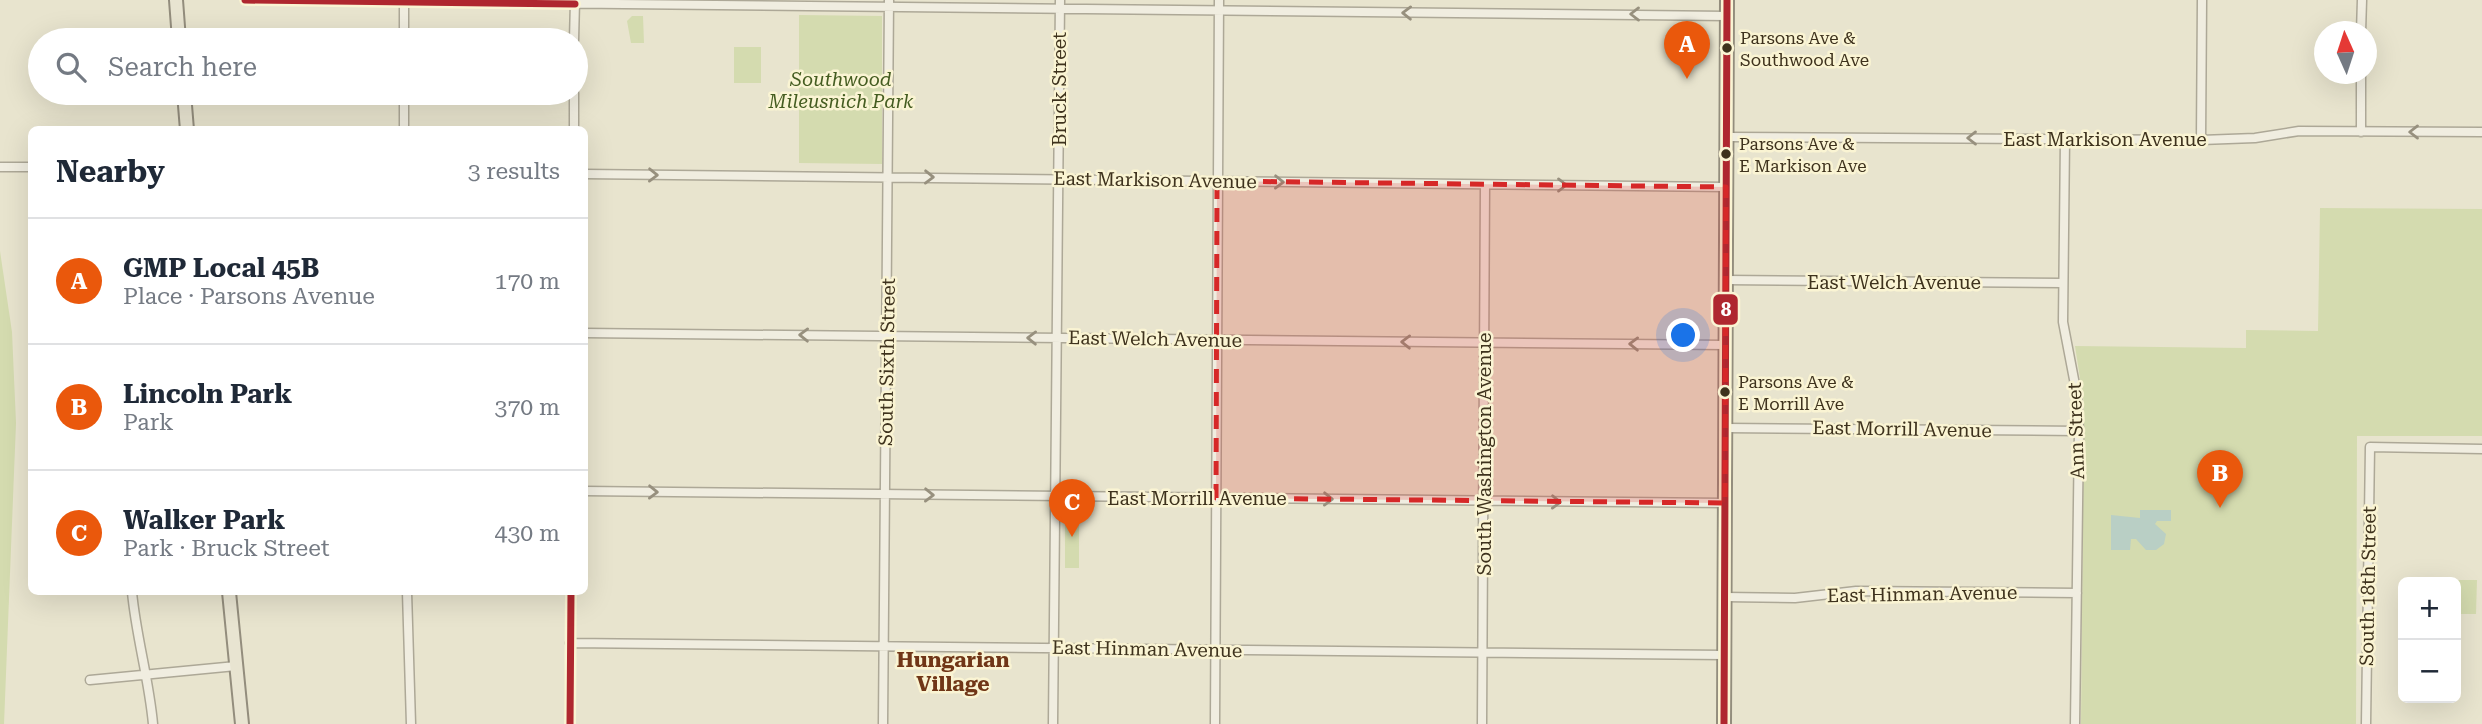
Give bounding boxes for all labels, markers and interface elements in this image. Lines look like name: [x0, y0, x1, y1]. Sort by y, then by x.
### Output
one-way arrow: [1401, 5, 1412, 21]
one-way arrow: [1629, 6, 1639, 22]
pin: A: [1664, 21, 1710, 79]
north arrow: [2314, 21, 2377, 84]
search box: [28, 28, 588, 105]
place label: Parsons Ave & Southwood Ave: [1740, 28, 1869, 70]
street label: Bruck Street: [1048, 32, 1071, 146]
marker: Parsons Ave & Southwood Ave: [1720, 41, 1734, 55]
icon: search: [52, 48, 90, 86]
text: Search here: [108, 52, 257, 82]
park label: Southwood Mileusnich Park: [768, 68, 914, 113]
one-way arrow: [2408, 124, 2419, 140]
street label: East Markison Avenue: [2003, 128, 2207, 151]
one-way arrow: [1966, 130, 1977, 146]
place label: Parsons Ave & E Markison Ave: [1739, 134, 1867, 176]
marker: Parsons Ave & E Markison Ave: [1719, 147, 1733, 161]
text: Nearby: [56, 154, 165, 189]
text: 3 results: [468, 158, 560, 185]
one-way arrow: [648, 167, 658, 183]
street label: East Markison Avenue: [1053, 167, 1257, 193]
one-way arrow: [924, 169, 935, 185]
one-way arrow: [1274, 174, 1285, 190]
one-way arrow: [1558, 177, 1568, 193]
text: GMP Local 45B: [123, 253, 320, 283]
text: A: [71, 268, 87, 295]
text: 170 m: [495, 268, 560, 295]
street label: East Welch Avenue: [1807, 271, 1981, 294]
street label: South Sixth Street: [874, 278, 900, 446]
text: Place · Parsons Avenue: [123, 283, 375, 310]
line badge: 8: [1712, 293, 1739, 326]
text: 8: [1721, 298, 1732, 321]
your location: [1666, 318, 1700, 352]
street label: East Welch Avenue: [1068, 326, 1242, 352]
one-way arrow: [798, 327, 809, 343]
one-way arrow: [1026, 330, 1037, 345]
street label: South Washington Avenue: [1473, 332, 1496, 576]
one-way arrow: [1400, 334, 1411, 350]
one-way arrow: [1628, 336, 1638, 352]
place label: Parsons Ave & E Morrill Ave: [1738, 372, 1854, 414]
text: Lincoln Park: [123, 379, 292, 409]
street label: Ann Street: [2063, 382, 2089, 480]
marker: Parsons Ave & E Morrill Ave: [1718, 385, 1732, 399]
text: B: [71, 394, 87, 421]
text: 370 m: [495, 394, 560, 421]
text: Park: [123, 409, 174, 436]
street label: East Morrill Avenue: [1812, 416, 1992, 442]
pin: B: [2197, 450, 2243, 508]
pin: C: [1049, 479, 1095, 537]
one-way arrow: [648, 484, 658, 500]
one-way arrow: [924, 487, 935, 503]
street label: East Morrill Avenue: [1107, 487, 1287, 510]
one-way arrow: [1323, 491, 1334, 507]
one-way arrow: [1551, 494, 1561, 510]
text: Walker Park: [123, 505, 285, 535]
street label: South 18th Street: [2355, 506, 2381, 666]
text: C: [71, 520, 87, 547]
text: 430 m: [495, 520, 560, 547]
text: Park · Bruck Street: [123, 535, 330, 562]
map controls: [2398, 577, 2461, 703]
button: +: [2398, 577, 2461, 640]
street label: East Hinman Avenue: [1827, 581, 2017, 607]
street label: East Hinman Avenue: [1052, 636, 1242, 662]
button: −: [2398, 640, 2461, 703]
district label: Hungarian Village: [896, 648, 1010, 696]

